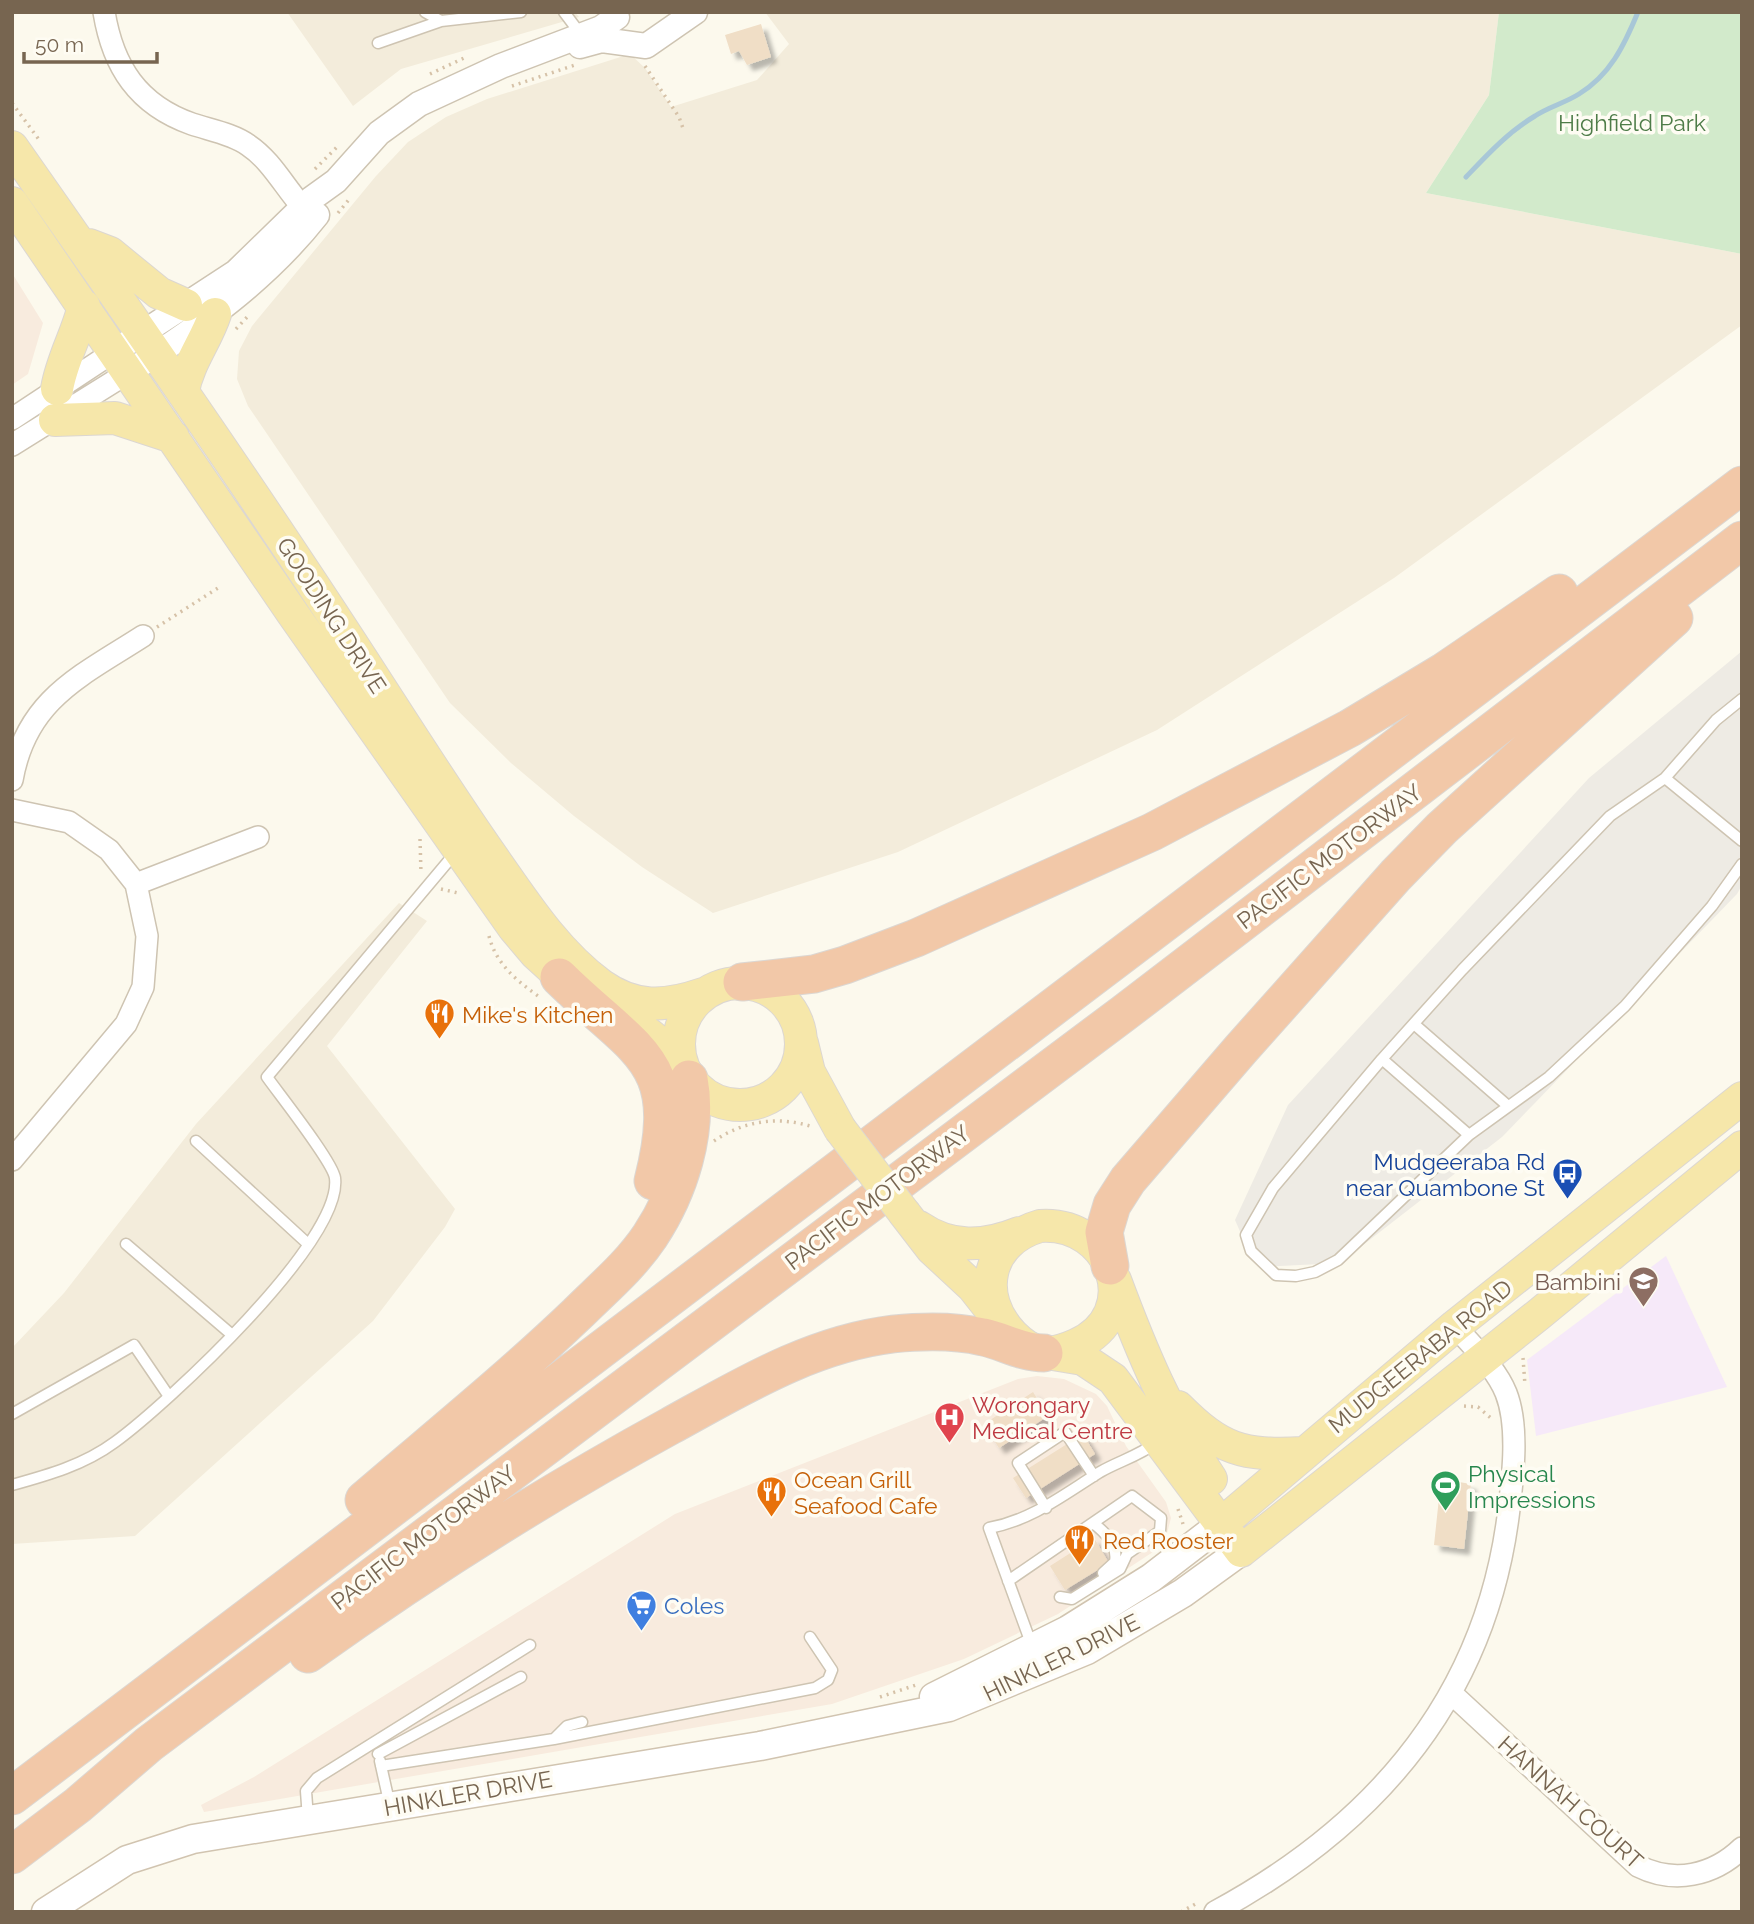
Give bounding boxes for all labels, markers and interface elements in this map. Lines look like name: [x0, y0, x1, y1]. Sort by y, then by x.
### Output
scale bar: [24, 21, 158, 65]
text: 50 m: [35, 32, 84, 57]
park label: Highfield Park: [1558, 109, 1706, 136]
street label: GOODING DRIVE: [272, 532, 392, 698]
street label: PACIFIC MOTORWAY: [1231, 778, 1427, 934]
restaurant icon: Mike's Kitchen: [422, 997, 456, 1041]
place label: Mike's Kitchen: [462, 1001, 614, 1028]
street label: PACIFIC MOTORWAY: [779, 1119, 975, 1275]
place label: Mudgeeraba Rd near Quambone St: [1345, 1148, 1545, 1201]
bus stop icon: Mudgeeraba Rd near Quambone St: [1551, 1157, 1585, 1201]
school or university icon: Bambini: [1627, 1264, 1661, 1308]
place label: Bambini: [1534, 1268, 1621, 1295]
street label: MUDGEERABA ROAD: [1323, 1274, 1517, 1438]
place label: Worongary Medical Centre: [972, 1391, 1133, 1444]
hospital icon: Worongary Medical Centre: [932, 1400, 966, 1444]
street label: PACIFIC MOTORWAY: [325, 1459, 521, 1615]
place label: Physical Impressions: [1468, 1460, 1596, 1513]
place label: Ocean Grill Seafood Cafe: [794, 1466, 938, 1519]
sports icon: Physical Impressions: [1428, 1469, 1462, 1513]
restaurant icon: Ocean Grill Seafood Cafe: [754, 1475, 788, 1519]
restaurant icon: Red Rooster: [1063, 1523, 1097, 1567]
place label: Red Rooster: [1103, 1527, 1234, 1554]
supermarket icon: Coles: [624, 1588, 658, 1632]
place label: Coles: [664, 1592, 724, 1619]
street label: HINKLER DRIVE: [979, 1608, 1143, 1706]
street label: HANNAH COURT: [1493, 1730, 1649, 1874]
street label: HINKLER DRIVE: [382, 1765, 554, 1821]

